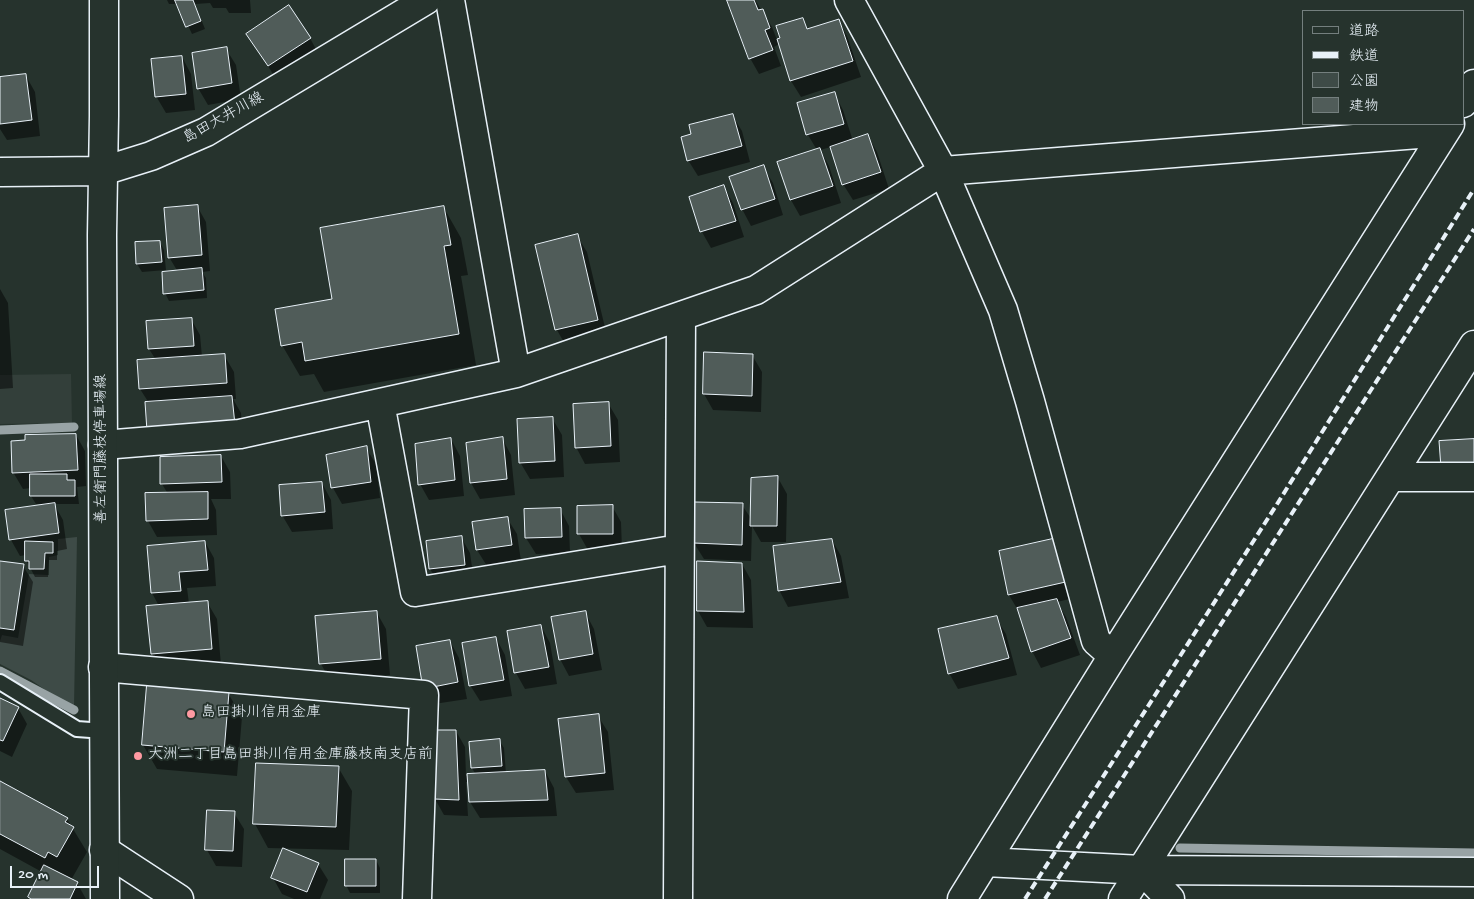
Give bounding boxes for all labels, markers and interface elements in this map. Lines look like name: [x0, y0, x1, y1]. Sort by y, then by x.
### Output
legend: [1302, 10, 1464, 125]
text: 道路: [1349, 23, 1379, 41]
text: 鉄道: [1349, 48, 1379, 66]
text: 公園: [1349, 73, 1379, 91]
street label: 島田大井川線: [180, 89, 268, 149]
text: 建物: [1349, 98, 1379, 116]
street label: 善左衛門藤枝停車場線: [94, 374, 112, 524]
place label: 島田掛川信用金庫: [201, 705, 321, 723]
marker: 島田掛川信用金庫: [185, 708, 197, 720]
place label: 大洲二丁目島田掛川信用金庫藤枝南支店前: [148, 747, 433, 765]
marker: 大洲二丁目島田掛川信用金庫藤枝南支店前: [132, 750, 144, 762]
scale bar: [12, 856, 101, 888]
text: 20 m: [18, 866, 48, 884]

